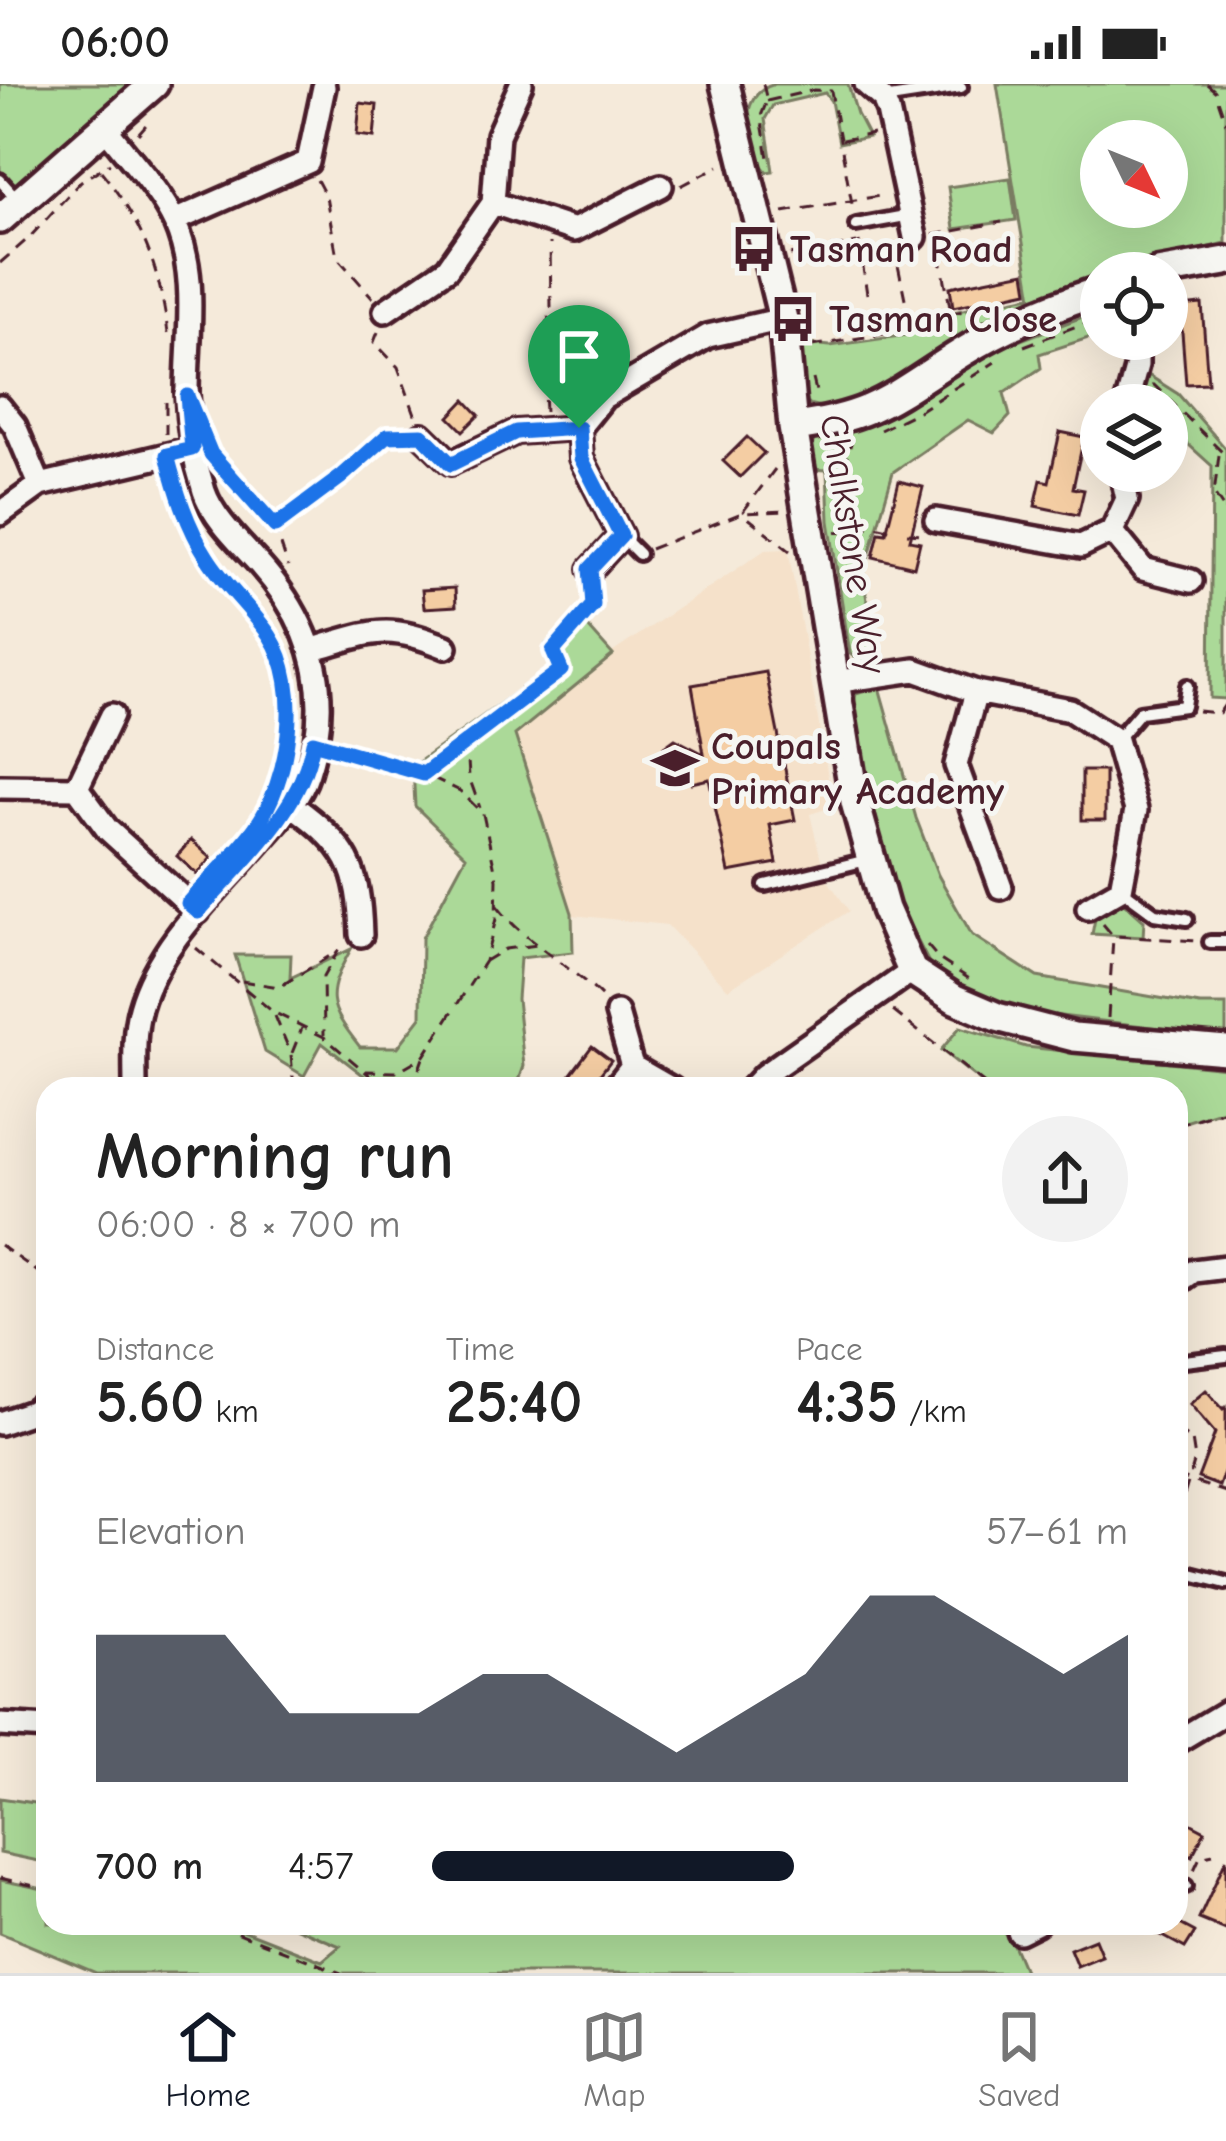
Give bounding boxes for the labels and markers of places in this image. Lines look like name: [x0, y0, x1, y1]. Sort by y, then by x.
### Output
bus stop icon: Tasman Road: [729, 224, 779, 274]
place label: Tasman Road: [790, 227, 1013, 272]
bus stop icon: Tasman Close: [768, 294, 818, 344]
place label: Tasman Close: [829, 297, 1057, 342]
pin: [528, 305, 630, 428]
place label: Coupals Primary Academy: [711, 724, 1004, 814]
school or university icon: Coupals Primary Academy: [650, 743, 700, 793]

